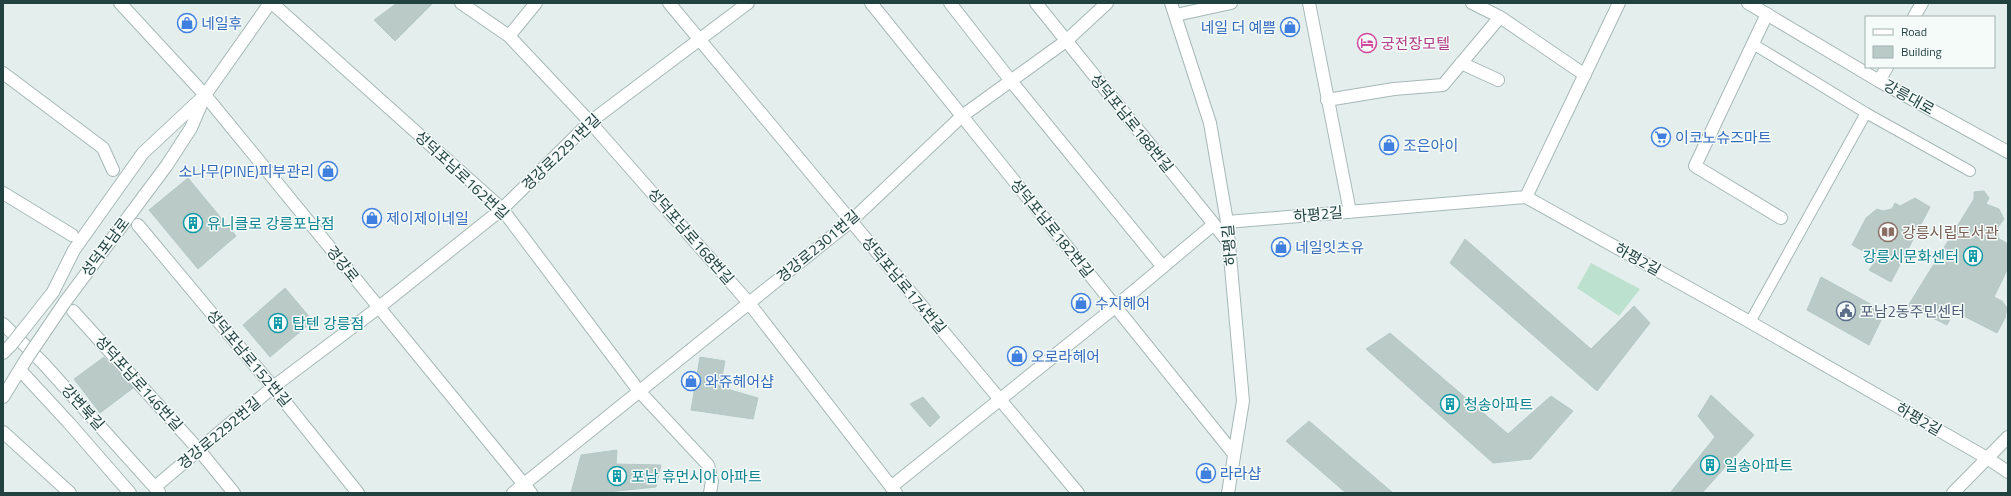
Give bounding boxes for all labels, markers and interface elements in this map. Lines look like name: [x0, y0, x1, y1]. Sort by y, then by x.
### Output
shop icon: 네일후: [176, 12, 198, 34]
place label: 네일후: [201, 12, 242, 35]
place label: 네일 더 예쁨: [1200, 16, 1276, 39]
shop icon: 네일 더 예쁨: [1279, 16, 1301, 38]
legend: [1865, 16, 1995, 68]
text: Road: [1901, 22, 1927, 41]
hotel icon: 궁전장모텔: [1356, 32, 1378, 54]
place label: 궁전장모텔: [1381, 32, 1450, 55]
text: Building: [1901, 42, 1942, 61]
street label: 성덕포남로188번길: [1085, 68, 1179, 178]
street label: 강릉대로: [1879, 74, 1939, 120]
street label: 경강로2291번길: [516, 108, 606, 196]
street label: 성덕포남로162번길: [410, 125, 514, 225]
supermarket icon: 이코노슈즈마트: [1650, 126, 1672, 148]
place label: 이코노슈즈마트: [1675, 126, 1772, 149]
shop icon: 조은아이: [1378, 134, 1400, 156]
place label: 조은아이: [1403, 134, 1458, 157]
place label: 소나무(PINE)피부관리: [178, 160, 314, 183]
shop icon: 소나무(PINE)피부관리: [317, 160, 339, 182]
street label: 성덕포남로182번길: [1005, 173, 1099, 283]
street label: 성덕포남로168번길: [642, 182, 740, 290]
street label: 하평2길: [1292, 200, 1344, 228]
street label: 경강로2301번길: [771, 204, 865, 288]
shop icon: 제이제이네일: [361, 207, 383, 229]
place label: 제이제이네일: [386, 207, 469, 230]
building icon: 유니클로 강릉포남점: [182, 212, 204, 234]
place label: 유니클로 강릉포남점: [207, 212, 335, 235]
street label: 성덕포남로: [75, 213, 135, 281]
library icon: 강릉시립도서관: [1877, 221, 1899, 243]
place label: 강릉시립도서관: [1902, 221, 1999, 244]
street label: 하평길: [1216, 223, 1242, 267]
street label: 성덕포남로174번길: [856, 231, 952, 339]
shop icon: 네일잇츠유: [1270, 236, 1292, 258]
place label: 네일잇츠유: [1295, 236, 1364, 259]
street label: 하평2길: [1611, 237, 1665, 281]
street label: 경강로: [321, 241, 365, 287]
place label: 강릉시문화센터: [1862, 245, 1959, 268]
building icon: 강릉시문화센터: [1962, 245, 1984, 267]
shop icon: 수지헤어: [1070, 292, 1092, 314]
place label: 수지헤어: [1095, 292, 1150, 315]
public building icon: 포남2동주민센터: [1835, 300, 1857, 322]
place label: 포남2동주민센터: [1860, 300, 1965, 323]
street label: 성덕포남로152번길: [201, 304, 297, 412]
building icon: 탑텐 강릉점: [267, 312, 289, 334]
place label: 탑텐 강릉점: [292, 312, 364, 335]
street label: 성덕포남로146번길: [90, 330, 188, 436]
shop icon: 오로라헤어: [1006, 345, 1028, 367]
place label: 오로라헤어: [1031, 345, 1100, 368]
shop icon: 와쥬헤어샵: [680, 370, 702, 392]
place label: 와쥬헤어샵: [705, 370, 774, 393]
street label: 강변북길: [56, 379, 110, 435]
street label: 경강로2292번길: [172, 391, 266, 475]
building icon: 청송아파트: [1439, 393, 1461, 415]
place label: 청송아파트: [1464, 393, 1533, 416]
street label: 하평2길: [1892, 397, 1946, 441]
building icon: 일송아파트: [1699, 454, 1721, 476]
place label: 일송아파트: [1724, 454, 1793, 477]
shop icon: 라라샵: [1195, 462, 1217, 484]
place label: 라라샵: [1220, 462, 1262, 485]
building icon: 포남 휴먼시아 아파트: [606, 465, 628, 487]
place label: 포남 휴먼시아 아파트: [631, 465, 762, 488]

